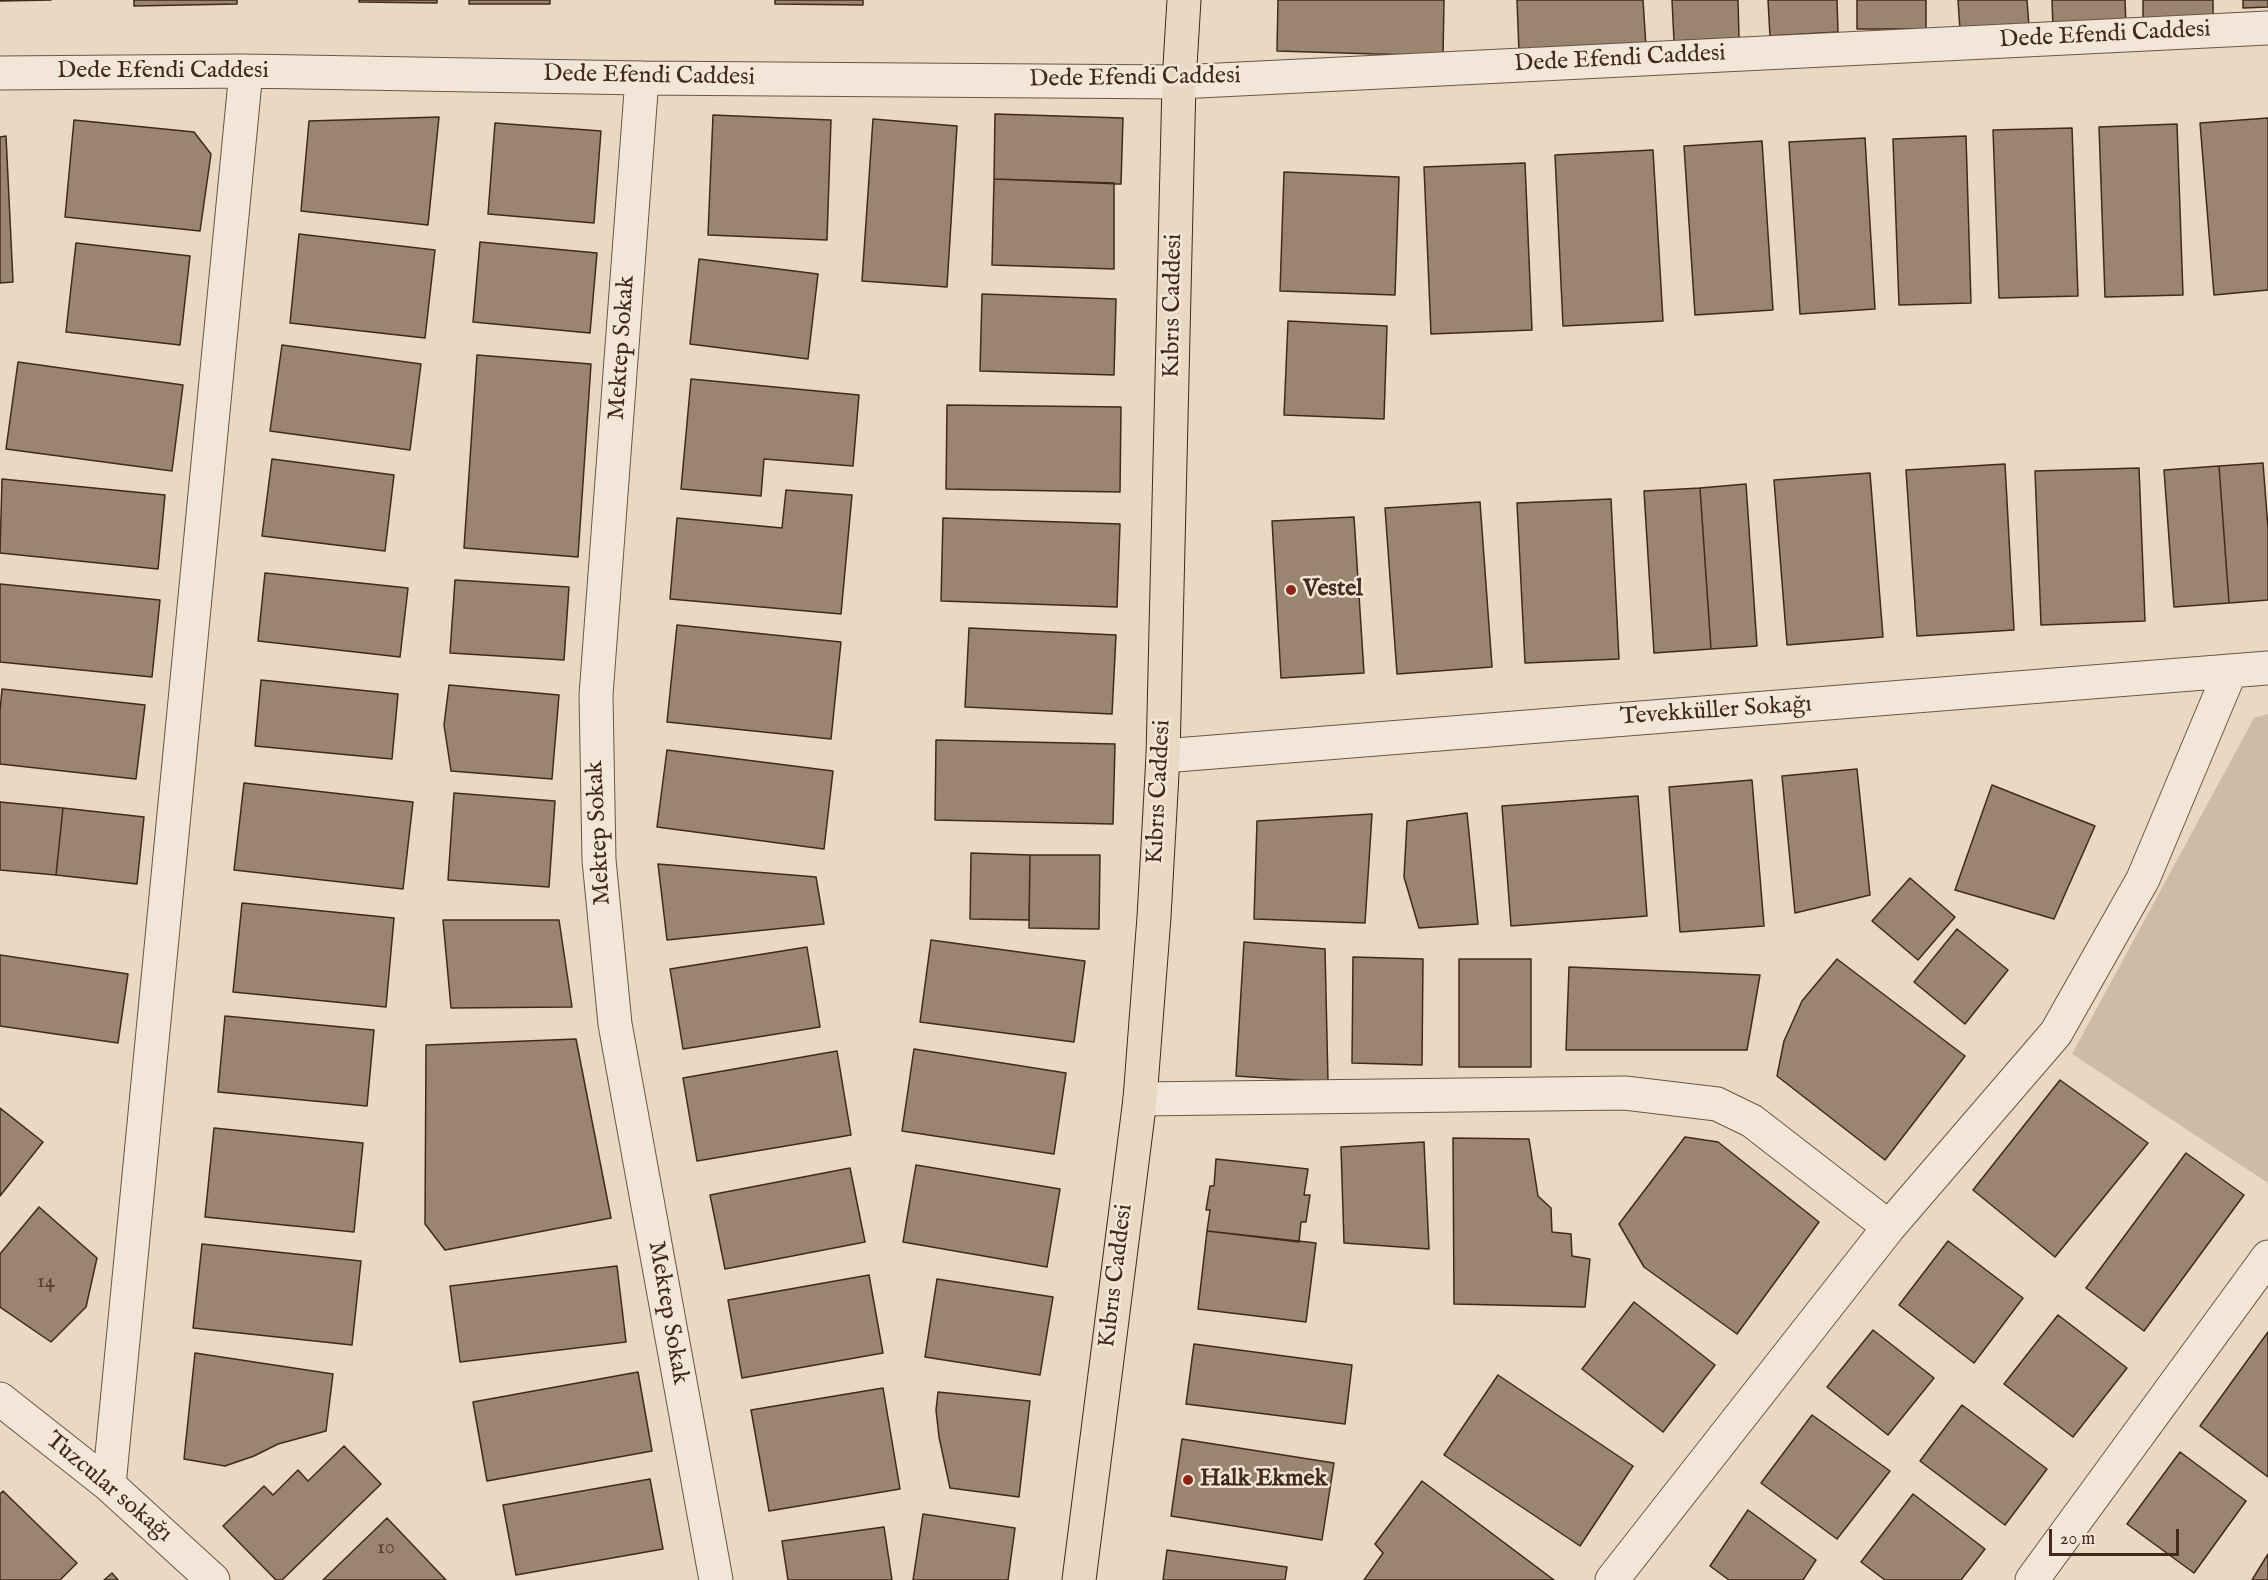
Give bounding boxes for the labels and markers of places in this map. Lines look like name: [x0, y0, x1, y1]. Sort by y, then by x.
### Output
place label: Vestel: [1303, 576, 1363, 604]
marker: Vestel: [1284, 583, 1298, 597]
place label: Halk Ekmek: [1200, 1466, 1327, 1494]
marker: Halk Ekmek: [1181, 1473, 1195, 1487]

